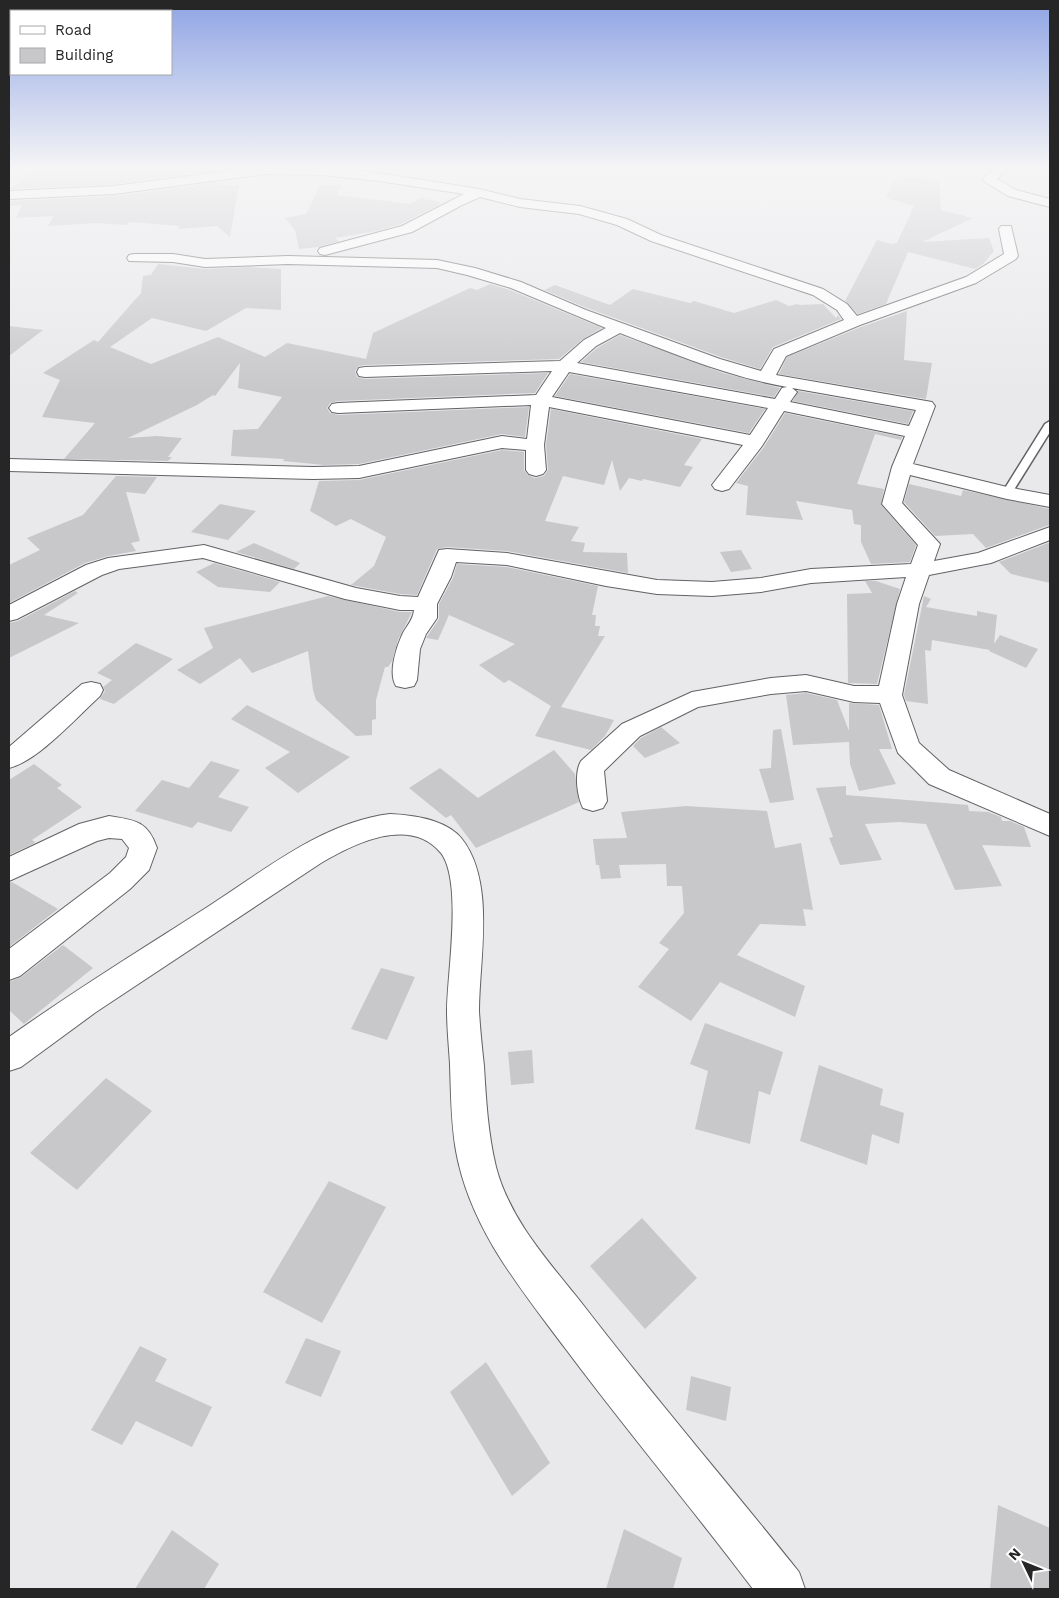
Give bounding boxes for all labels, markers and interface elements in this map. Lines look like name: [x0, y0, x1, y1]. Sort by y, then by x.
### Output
legend: [10, 10, 172, 75]
text: Road: [55, 21, 92, 39]
text: Building: [55, 46, 113, 64]
north arrow: [999, 1538, 1049, 1588]
text: N: [1005, 1545, 1024, 1563]

